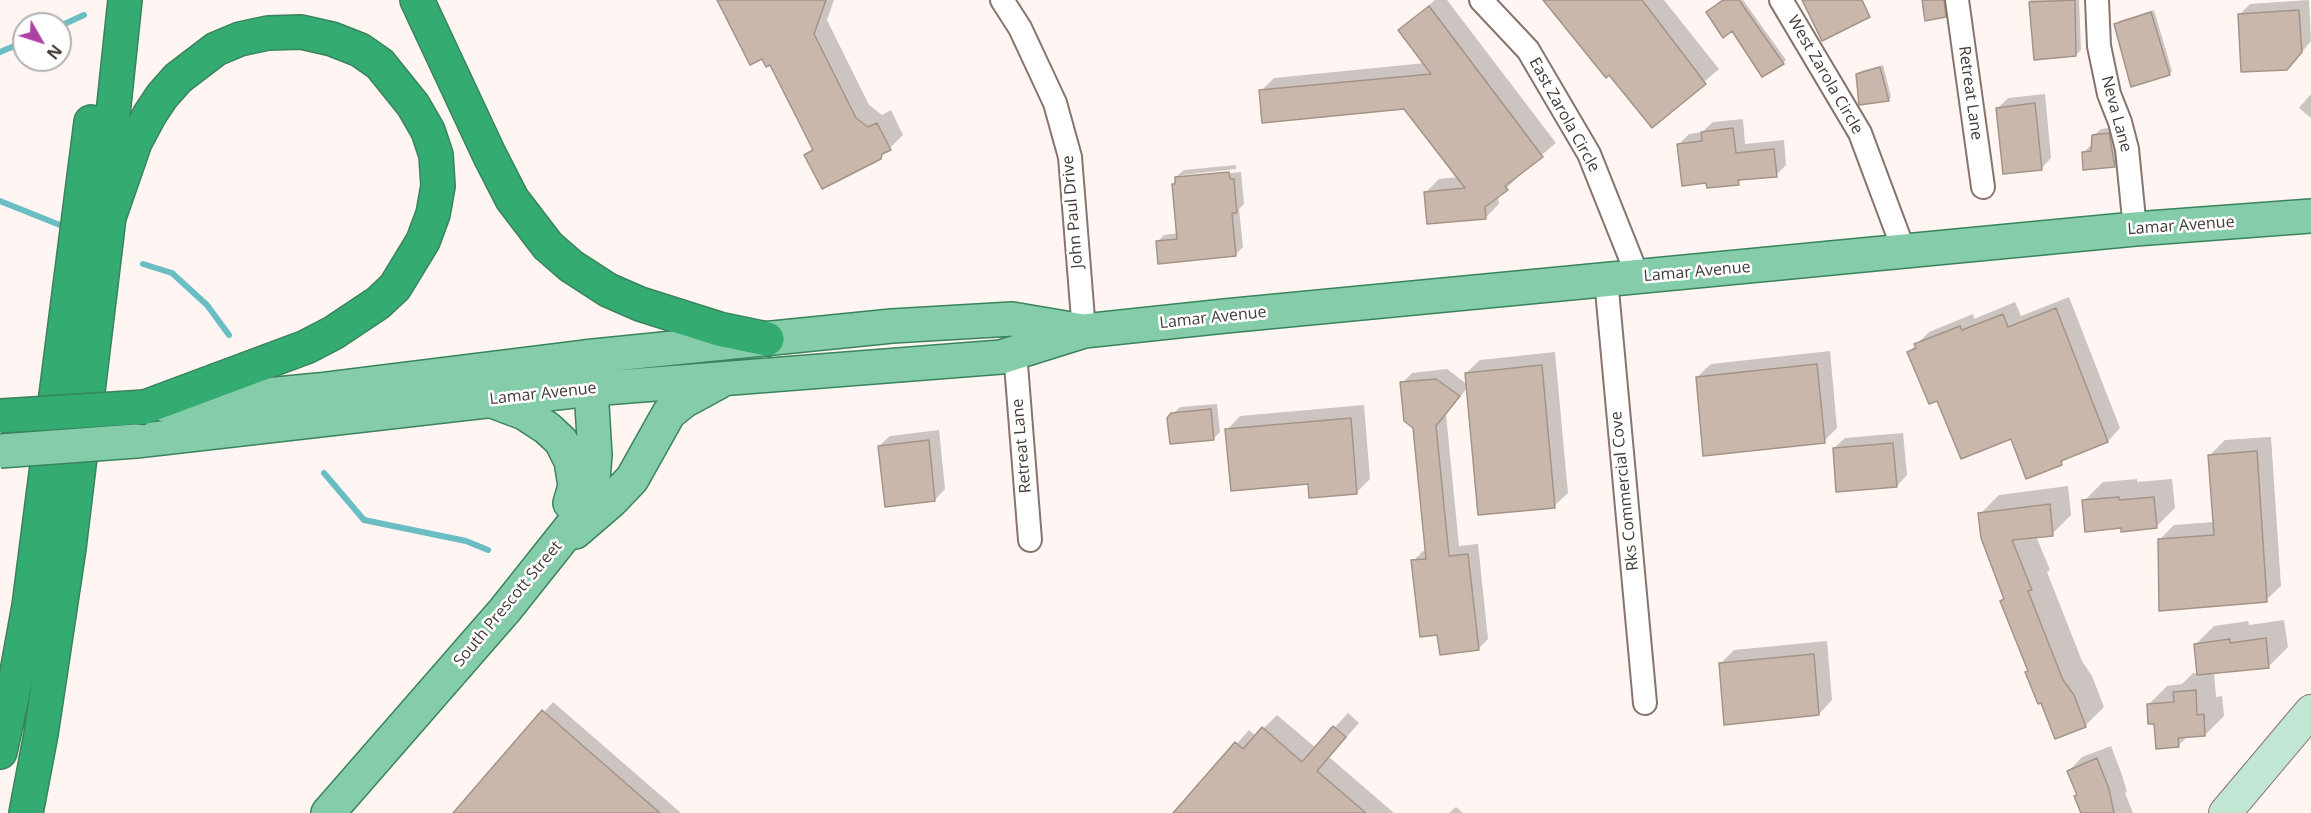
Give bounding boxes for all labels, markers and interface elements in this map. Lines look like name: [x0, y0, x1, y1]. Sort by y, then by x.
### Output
north arrow: [12, 12, 72, 72]
street label: West Zarola Circle: [1783, 12, 1867, 138]
text: N: [42, 40, 67, 64]
street label: Retreat Lane: [1954, 45, 1986, 141]
street label: East Zarola Circle: [1525, 54, 1603, 176]
street label: Neva Lane: [2097, 74, 2135, 154]
street label: John Paul Drive: [1058, 155, 1088, 269]
street label: Lamar Avenue: [2127, 213, 2235, 239]
street label: Lamar Avenue: [1643, 258, 1751, 286]
street label: Lamar Avenue: [1159, 303, 1267, 333]
street label: Lamar Avenue: [489, 379, 597, 409]
street label: Retreat Lane: [1008, 398, 1036, 494]
street label: Rks Commercial Cove: [1607, 410, 1643, 572]
street label: South Prescott Street: [450, 537, 566, 671]

